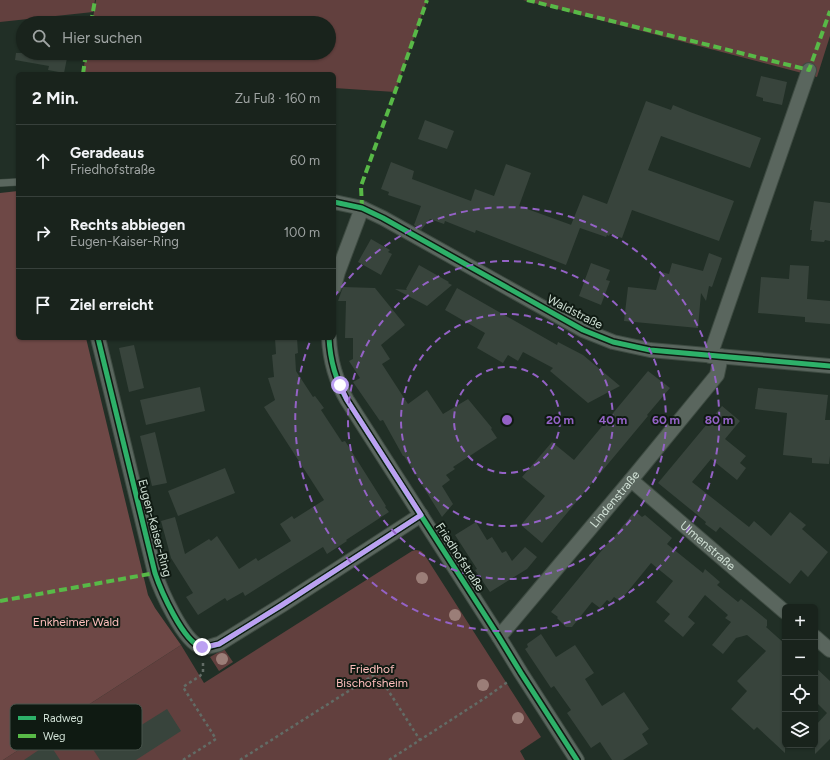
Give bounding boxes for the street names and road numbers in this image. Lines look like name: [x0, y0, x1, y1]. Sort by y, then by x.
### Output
street label: Waldstraße: [545, 292, 606, 332]
street label: Lindenstraße: [587, 468, 643, 530]
street label: Eugen-Kaiser-Ring: [135, 478, 175, 578]
street label: Ulmenstraße: [677, 518, 738, 574]
street label: Friedhofstraße: [433, 520, 487, 594]

